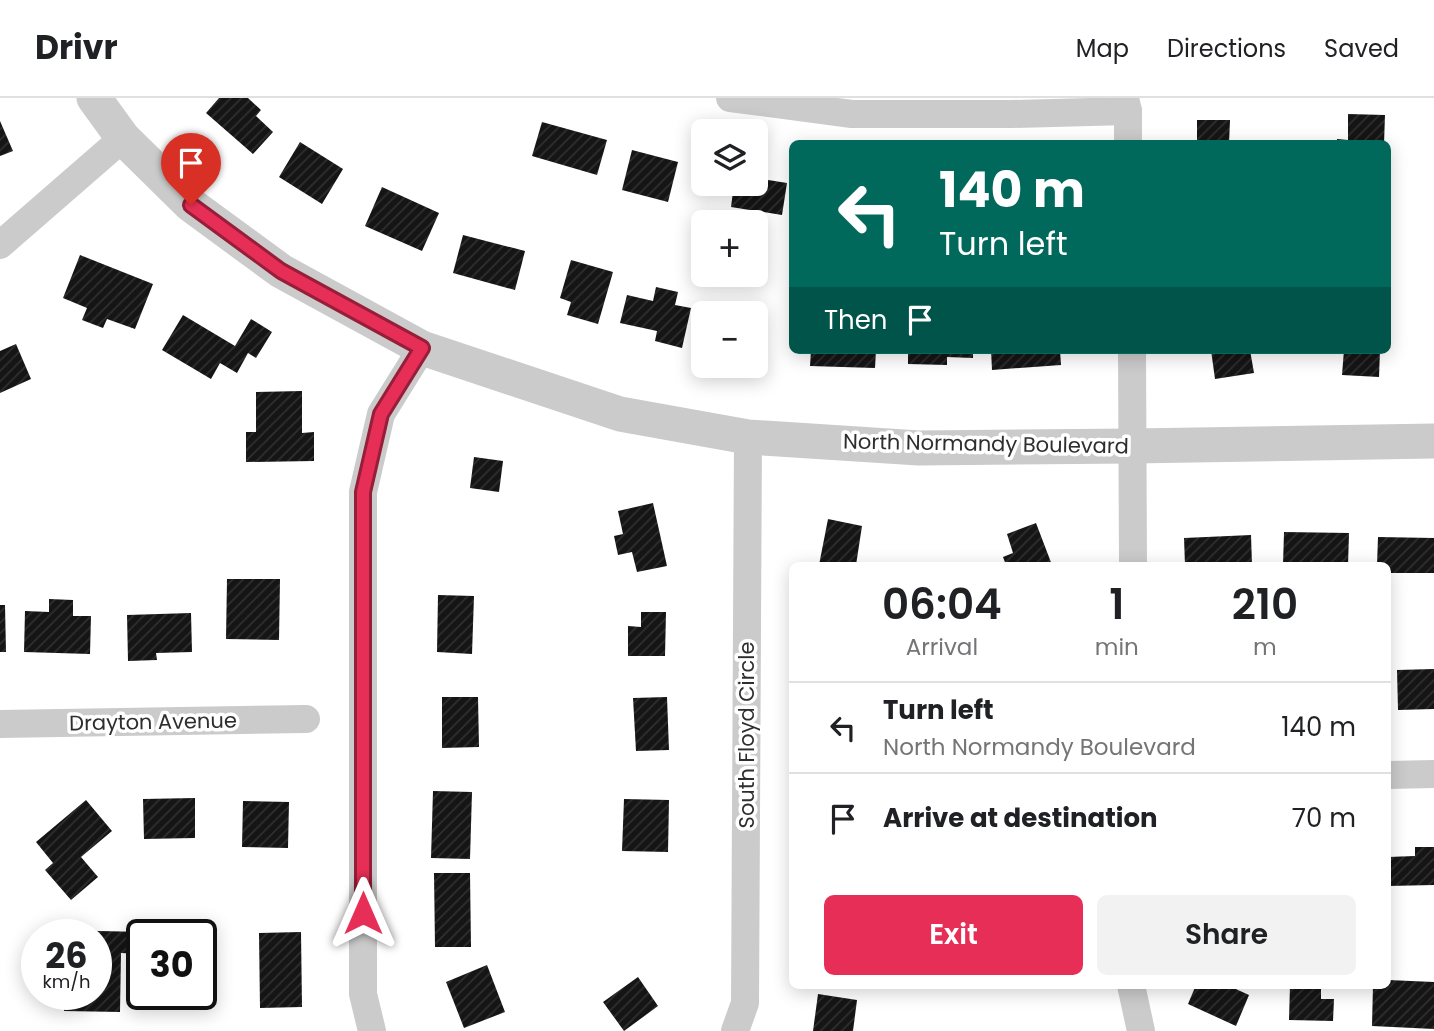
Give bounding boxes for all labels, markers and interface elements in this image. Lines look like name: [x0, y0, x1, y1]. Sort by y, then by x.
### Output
text: Drivr: [35, 24, 118, 71]
text: Map: [1076, 32, 1129, 65]
text: Directions: [1167, 32, 1286, 65]
text: Saved: [1324, 32, 1399, 65]
map controls: [691, 119, 768, 378]
button: layers: [691, 119, 768, 196]
pin: [161, 133, 221, 205]
icon: arrive: [172, 144, 210, 182]
text: 140 m: [939, 156, 1085, 224]
icon: left: [824, 168, 915, 259]
button: +: [691, 210, 768, 287]
text: Turn left: [939, 221, 1068, 266]
button: −: [691, 301, 768, 378]
icon: arrive: [901, 301, 939, 339]
text: Then: [824, 302, 887, 338]
street label: North Normandy Boulevard: [843, 427, 1129, 460]
text: 06:04: [882, 575, 1002, 634]
text: 1: [1109, 575, 1124, 634]
text: 210: [1232, 575, 1298, 634]
text: Arrival: [906, 631, 978, 663]
text: min: [1095, 631, 1139, 663]
text: m: [1253, 631, 1277, 663]
street label: South Floyd Circle: [732, 642, 761, 828]
text: Turn left: [883, 692, 994, 728]
street label: Drayton Avenue: [69, 706, 237, 737]
icon: left: [824, 709, 862, 747]
text: 140 m: [1281, 709, 1356, 745]
text: North Normandy Boulevard: [883, 731, 1196, 763]
icon: arrive: [824, 800, 862, 838]
text: Arrive at destination: [883, 800, 1158, 836]
text: 70 m: [1292, 800, 1356, 836]
position arrow: [326, 876, 400, 950]
button: Exit: [824, 895, 1083, 975]
button: Share: [1097, 895, 1356, 975]
speed limit sign: 30: [126, 919, 217, 1010]
text: 26: [45, 931, 88, 980]
text: km/h: [43, 969, 90, 994]

